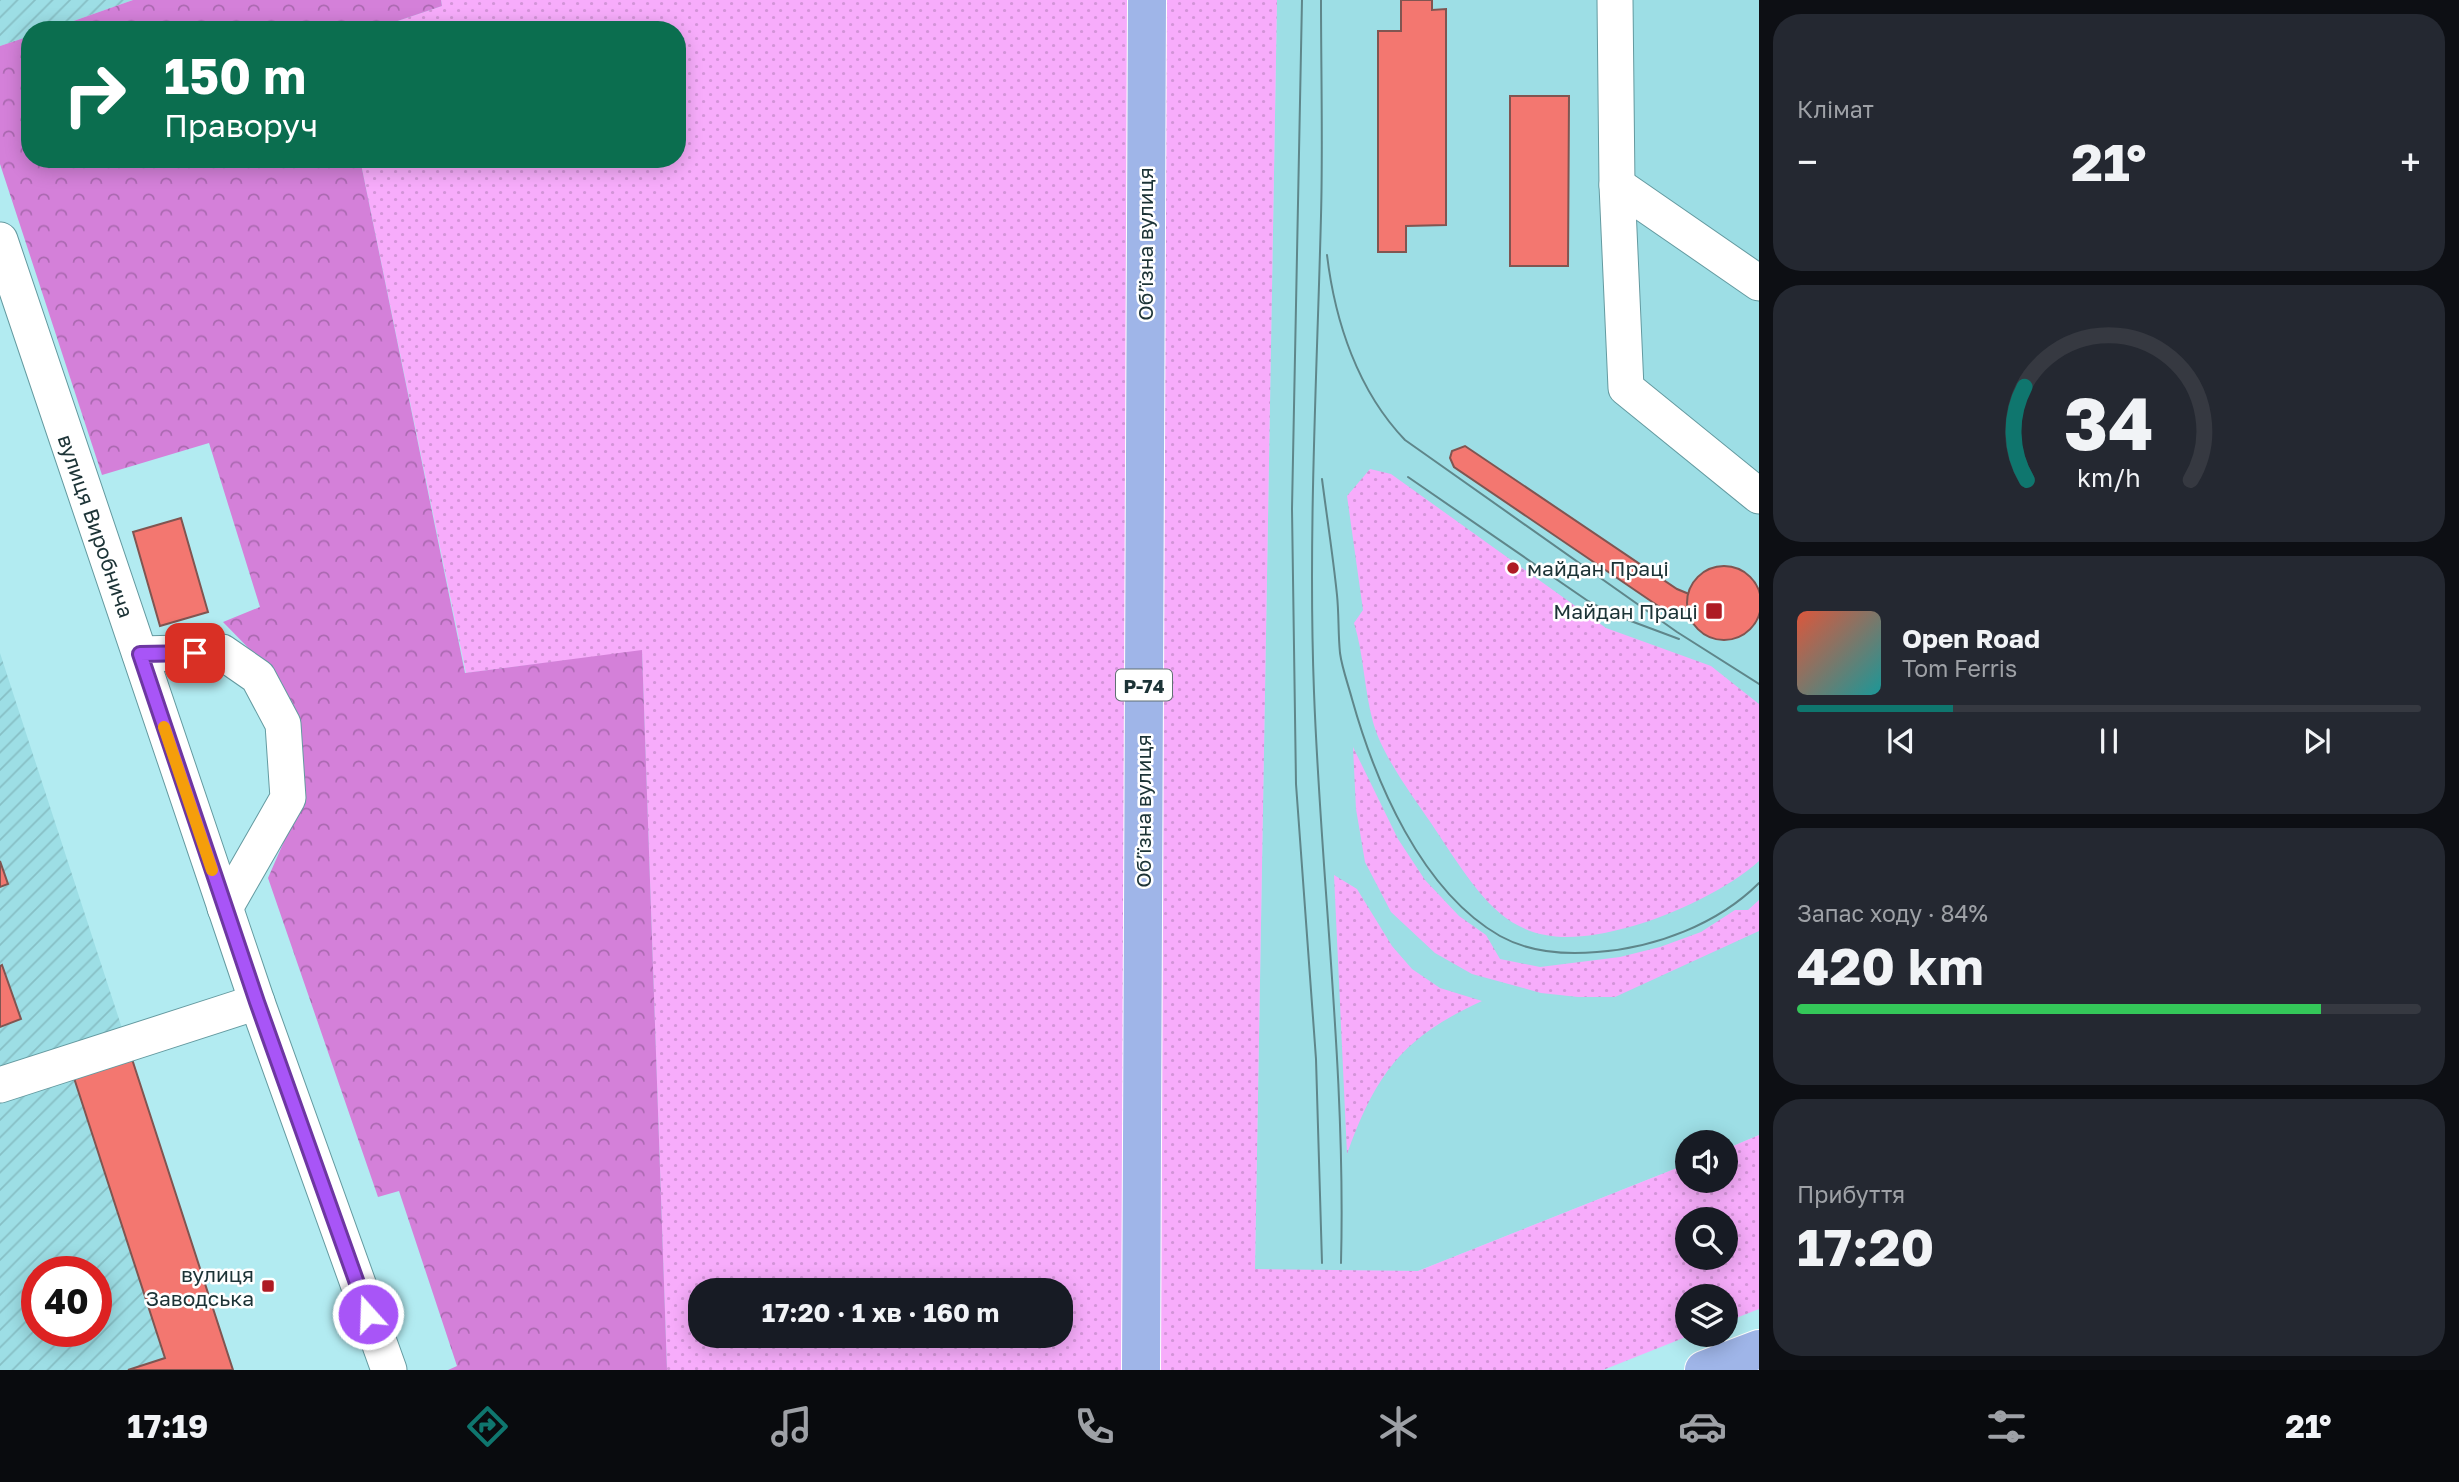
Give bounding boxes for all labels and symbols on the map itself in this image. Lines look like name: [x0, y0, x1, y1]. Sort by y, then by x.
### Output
street label: Обʼїзна вулиця: [1132, 167, 1158, 321]
street label: вулиця Виробнича: [52, 431, 140, 621]
place label: майдан Праці: [1527, 555, 1669, 581]
marker: майдан Праці: [1505, 560, 1521, 576]
place label: Майдан Праці: [1553, 598, 1698, 624]
marker: Майдан Праці: [1704, 601, 1724, 621]
pin: [165, 623, 225, 683]
road number: Р-74: [1116, 670, 1172, 700]
street label: Обʼїзна вулиця: [1130, 734, 1156, 888]
speed limit sign: 40: [21, 1256, 112, 1347]
place label: вулиця Заводська: [146, 1261, 254, 1311]
position arrow: [331, 1277, 405, 1351]
marker: вулиця Заводська: [260, 1278, 276, 1294]

